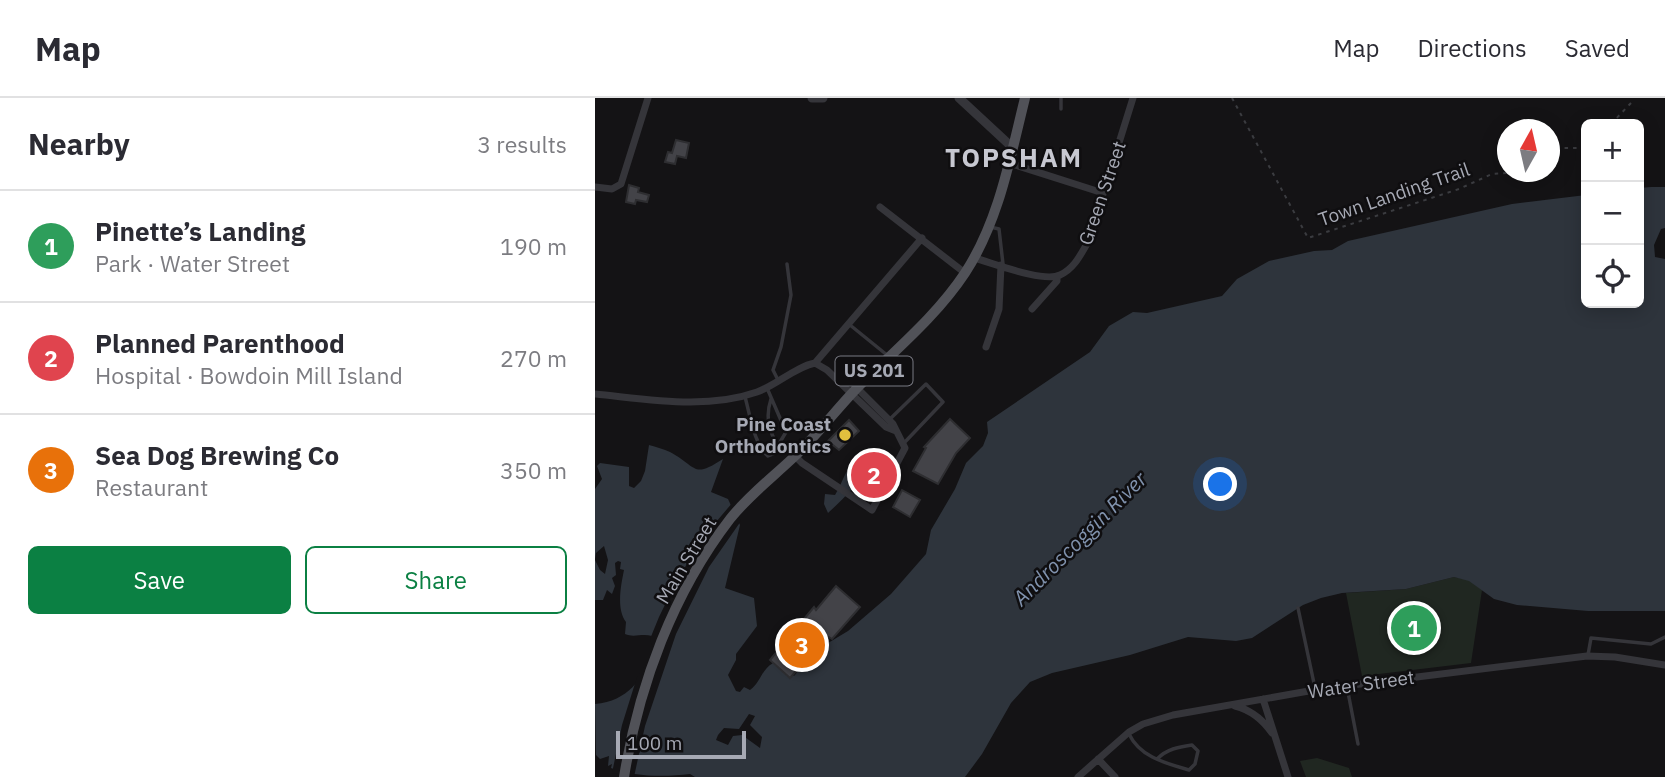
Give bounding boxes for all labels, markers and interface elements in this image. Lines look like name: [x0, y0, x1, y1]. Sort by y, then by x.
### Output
text: Map: [35, 27, 101, 70]
text: Map: [1333, 32, 1379, 64]
text: Directions: [1417, 32, 1527, 64]
text: Saved: [1565, 32, 1630, 64]
north arrow: [1497, 119, 1560, 182]
map controls: [1581, 119, 1644, 308]
button: +: [1581, 119, 1644, 182]
text: Nearby: [28, 124, 130, 163]
text: 3 results: [477, 129, 567, 159]
street label: Green Street: [1073, 138, 1131, 248]
district label: TOPSHAM: [945, 140, 1083, 174]
street label: Town Landing Trail: [1315, 157, 1473, 231]
button: −: [1581, 182, 1644, 245]
text: Pinette’s Landing: [95, 214, 305, 248]
text: 1: [44, 231, 58, 261]
text: 190 m: [500, 231, 567, 261]
button: locate: [1581, 245, 1644, 308]
text: Park · Water Street: [95, 248, 290, 278]
text: Planned Parenthood: [95, 326, 345, 360]
text: 2: [44, 343, 58, 373]
text: 270 m: [500, 343, 567, 373]
road number: US 201: [835, 356, 913, 386]
text: Hospital · Bowdoin Mill Island: [95, 360, 403, 390]
place label: Pine Coast Orthodontics: [715, 412, 831, 458]
marker: Pine Coast Orthodontics: [837, 427, 853, 443]
text: Sea Dog Brewing Co: [95, 438, 339, 472]
pin: 2: [851, 449, 897, 501]
text: 3: [44, 455, 58, 485]
text: 350 m: [500, 455, 567, 485]
water label: Androscoggin River: [1006, 464, 1153, 612]
your location: [1203, 467, 1237, 501]
text: Restaurant: [95, 472, 208, 502]
street label: Main Street: [651, 512, 721, 608]
button: Save: [28, 546, 291, 614]
button: Share: [305, 546, 567, 614]
pin: 1: [1391, 602, 1437, 654]
pin: 3: [779, 619, 825, 671]
street label: Water Street: [1306, 665, 1416, 703]
scale bar: [616, 728, 745, 760]
text: 100 m: [627, 731, 682, 755]

